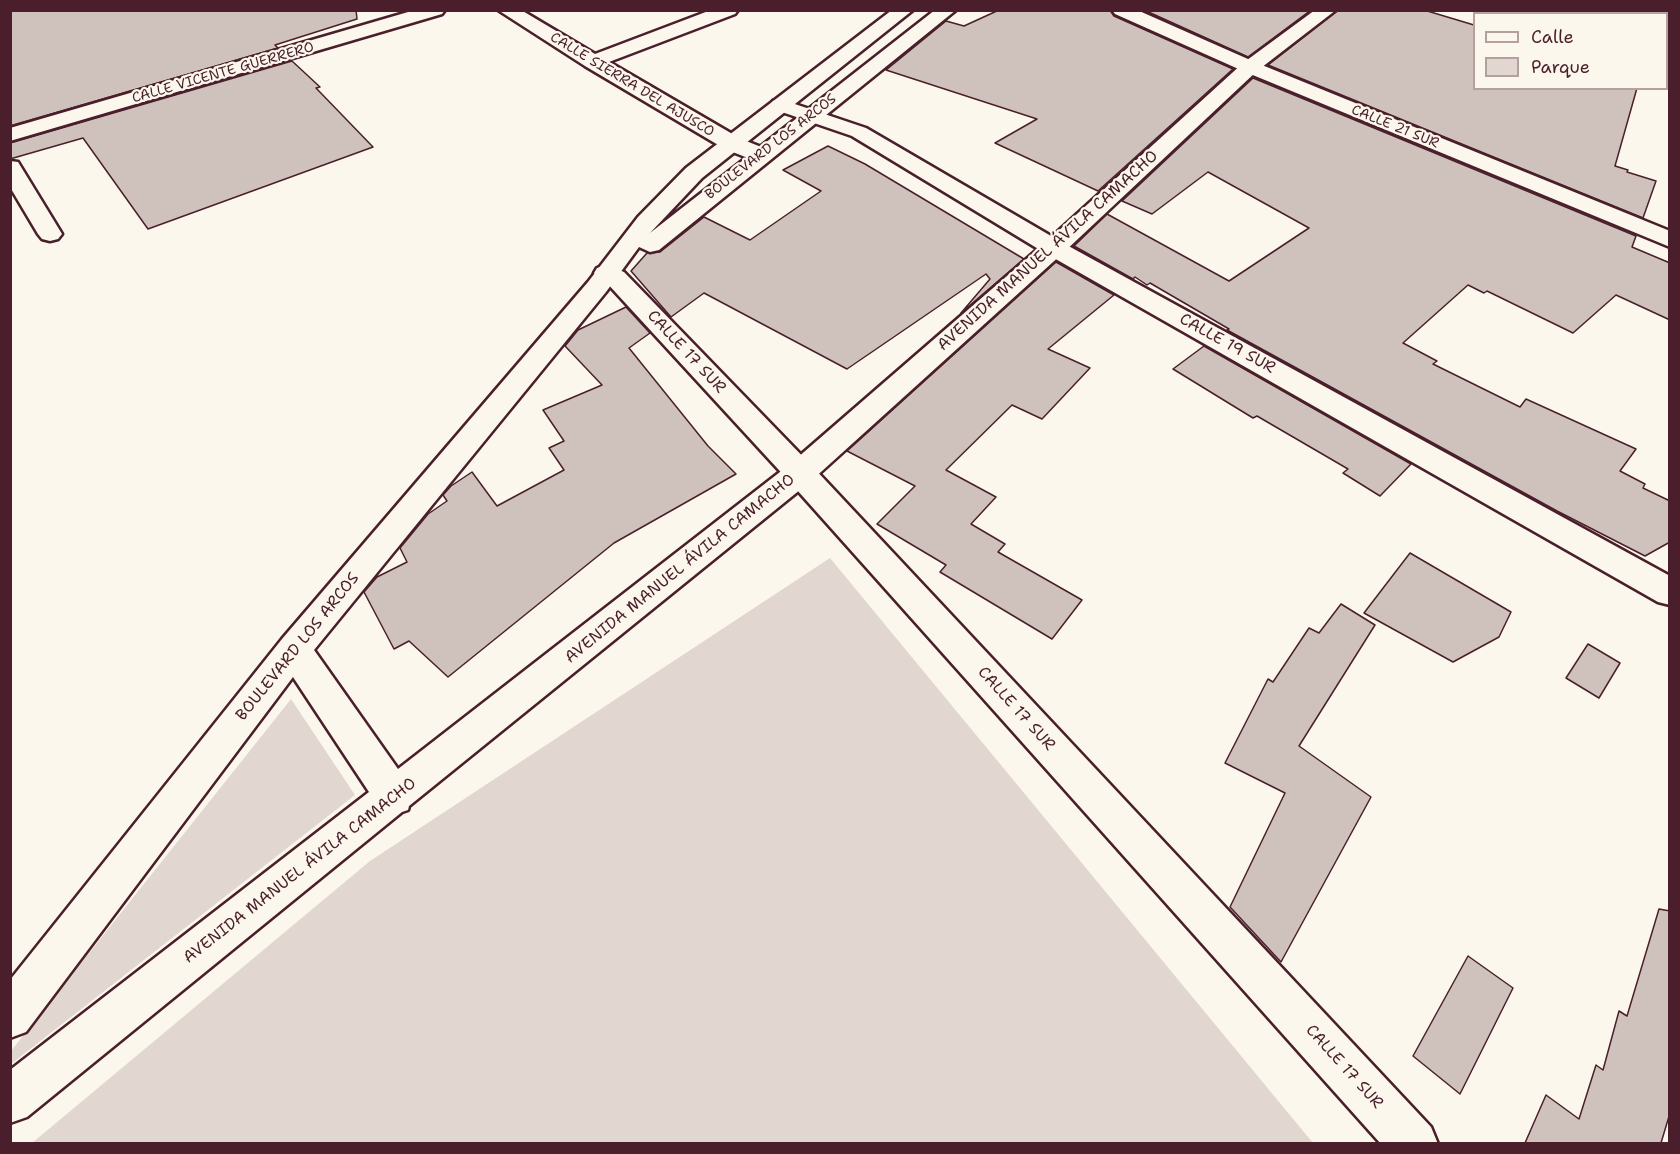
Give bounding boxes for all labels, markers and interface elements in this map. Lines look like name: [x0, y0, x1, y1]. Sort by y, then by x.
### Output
legend: [1473, 12, 1668, 90]
text: Calle: [1531, 25, 1574, 49]
street label: CALLE SIERRA DEL AJUSCO: [547, 29, 717, 141]
street label: CALLE VICENTE GUERRERO: [130, 39, 316, 107]
text: Parque: [1531, 55, 1590, 79]
street label: BOULEVARD LOS ARCOS: [702, 91, 840, 203]
street label: CALLE 21 SUR: [1349, 102, 1441, 152]
street label: AVENIDA MANUEL ÁVILA CAMACHO: [934, 147, 1162, 355]
street label: CALLE 17 SUR: [643, 307, 729, 397]
street label: CALLE 19 SUR: [1176, 310, 1278, 378]
street label: AVENIDA MANUEL ÁVILA CAMACHO: [561, 470, 799, 668]
street label: BOULEVARD LOS ARCOS: [232, 569, 364, 725]
street label: CALLE 17 SUR: [973, 663, 1059, 755]
street label: AVENIDA MANUEL ÁVILA CAMACHO: [180, 774, 420, 968]
street label: CALLE 17 SUR: [1301, 1021, 1387, 1113]

